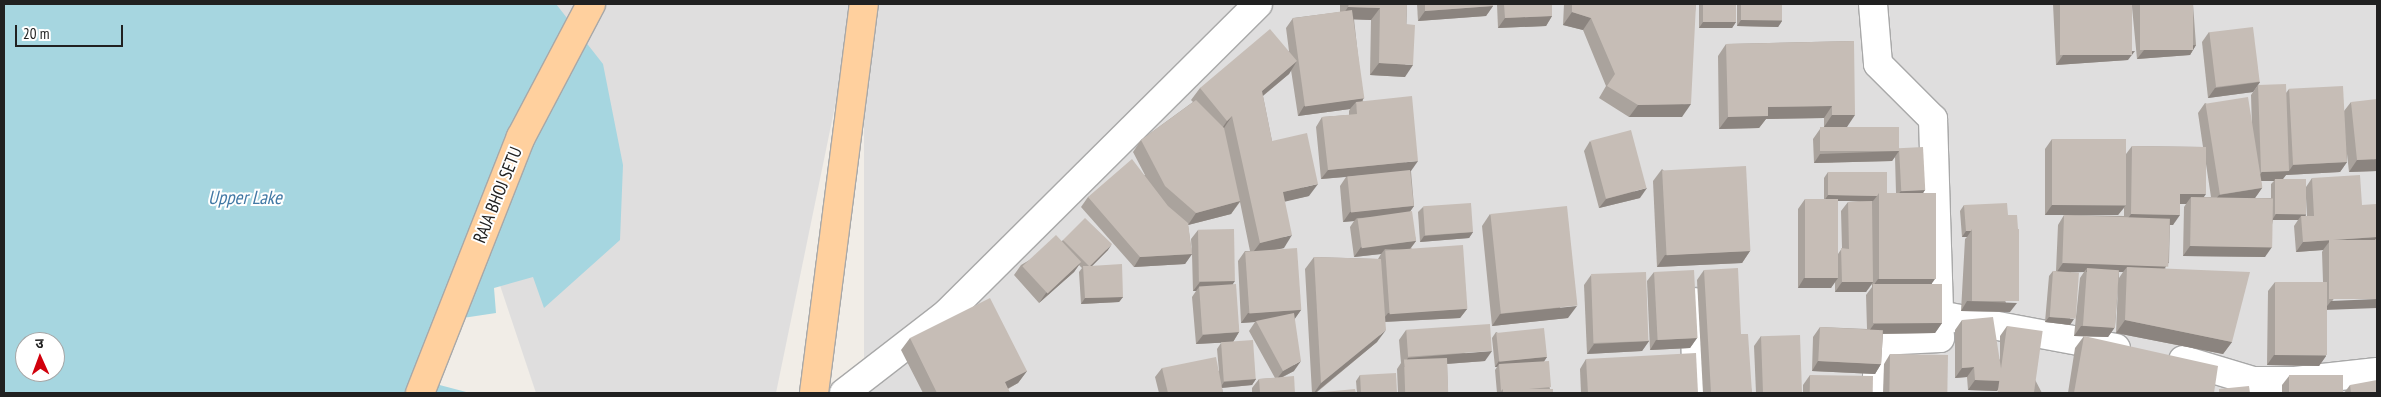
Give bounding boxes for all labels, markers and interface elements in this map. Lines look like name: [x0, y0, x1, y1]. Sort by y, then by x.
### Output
scale bar: [18, 15, 125, 47]
text: 20 m: [23, 24, 49, 43]
street label: RAJA BHOJ SETU: [469, 144, 527, 246]
water label: Upper Lake: [208, 187, 282, 209]
north arrow: [15, 332, 65, 382]
text: उ: [35, 334, 44, 352]

